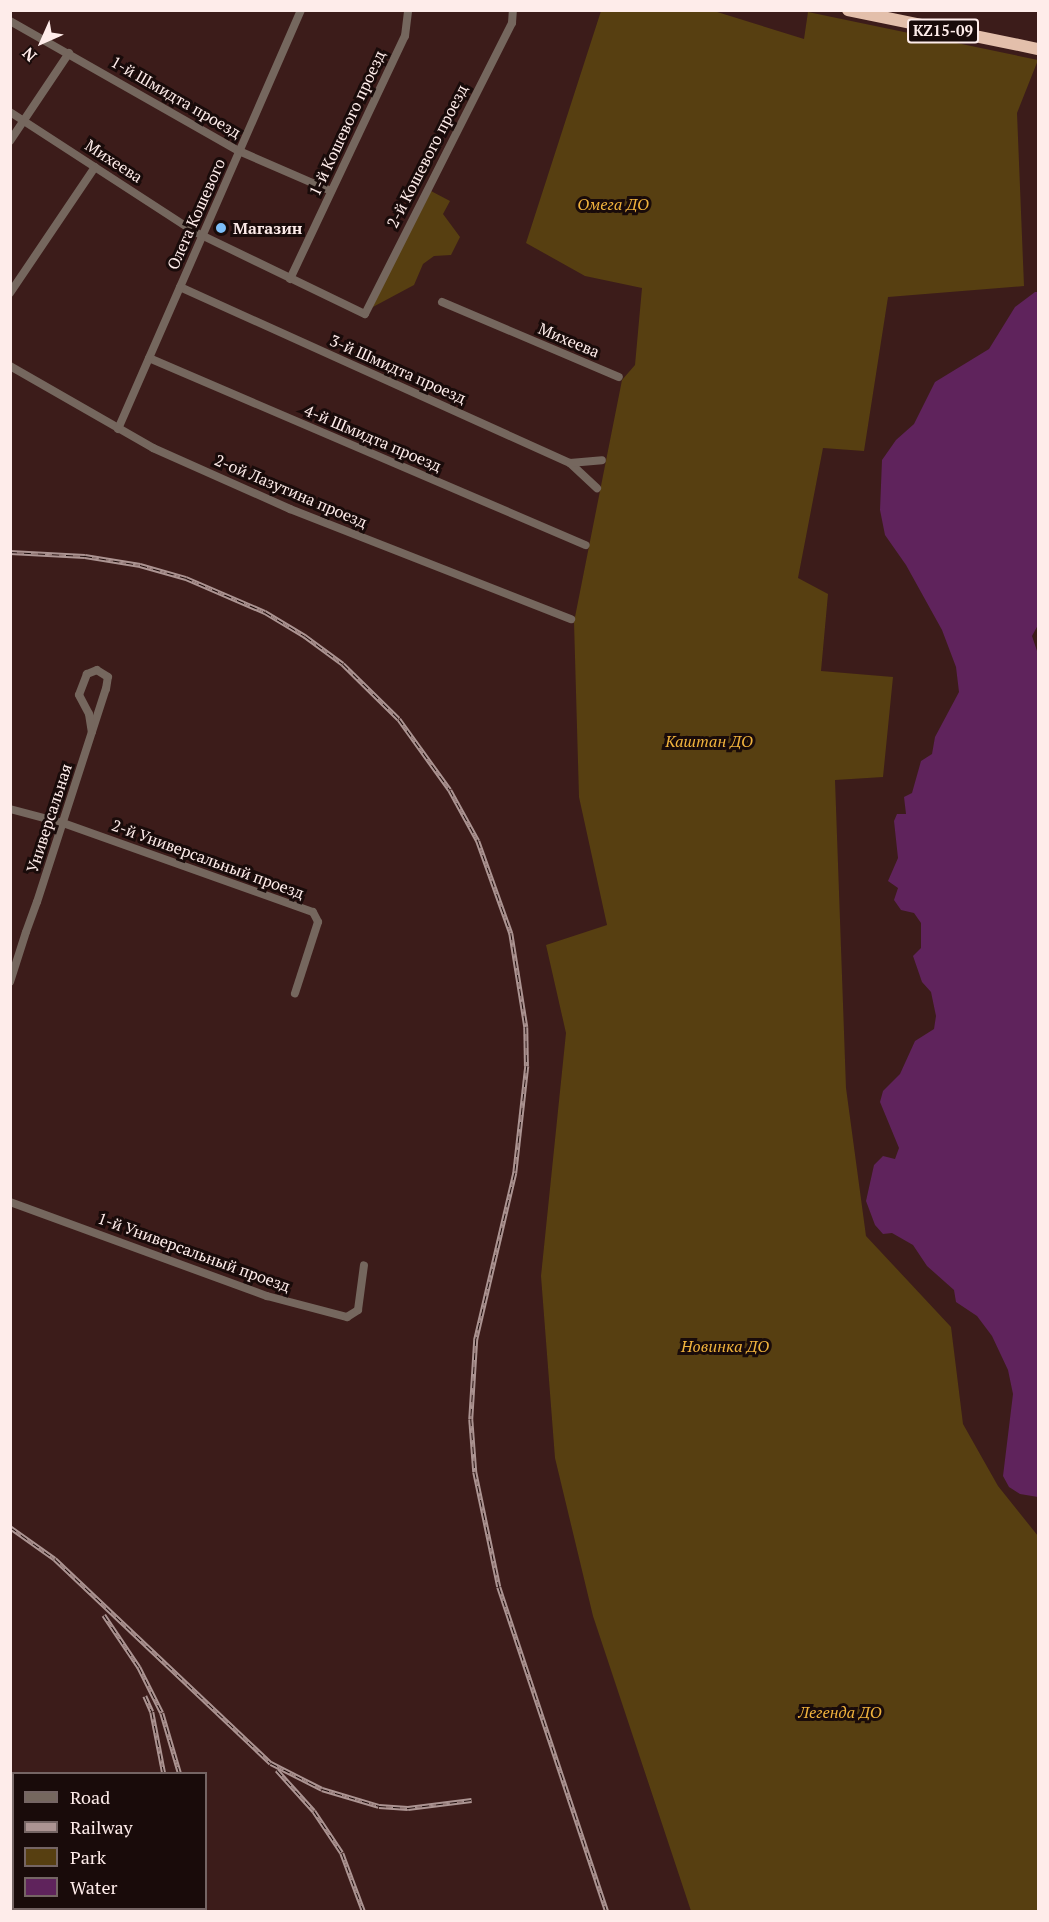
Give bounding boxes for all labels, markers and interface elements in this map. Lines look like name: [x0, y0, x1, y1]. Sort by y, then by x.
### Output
north arrow: [12, 12, 72, 72]
road number: KZ15-09: [907, 19, 979, 43]
text: N: [17, 43, 41, 67]
street label: 1-й Кошевого проезд: [305, 47, 389, 199]
street label: 1-й Шмидта проезд: [108, 52, 244, 142]
street label: 2-й Кошевого проезд: [382, 81, 472, 231]
street label: Михеева: [82, 135, 146, 187]
street label: Олега Кошевого: [163, 155, 229, 273]
park label: Омега ДО: [577, 194, 649, 214]
place label: Магазин: [233, 218, 302, 238]
marker: Магазин: [214, 221, 228, 235]
street label: Михеева: [536, 319, 602, 361]
street label: 3-й Шмидта проезд: [327, 330, 469, 408]
street label: 4-й Шмидта проезд: [302, 400, 444, 476]
street label: 2-ой Лазутина проезд: [212, 450, 370, 532]
park label: Каштан ДО: [665, 731, 753, 751]
street label: Универсальная: [22, 761, 76, 875]
street label: 2-й Универсальный проезд: [109, 815, 307, 903]
street label: 1-й Универсальный проезд: [95, 1208, 293, 1296]
park label: Новинка ДО: [681, 1336, 769, 1356]
park label: Легенда ДО: [799, 1702, 881, 1722]
legend: [12, 1772, 207, 1910]
text: Road: [70, 1785, 110, 1809]
text: Railway: [70, 1815, 133, 1839]
text: Park: [70, 1845, 106, 1869]
text: Water: [70, 1875, 117, 1899]

